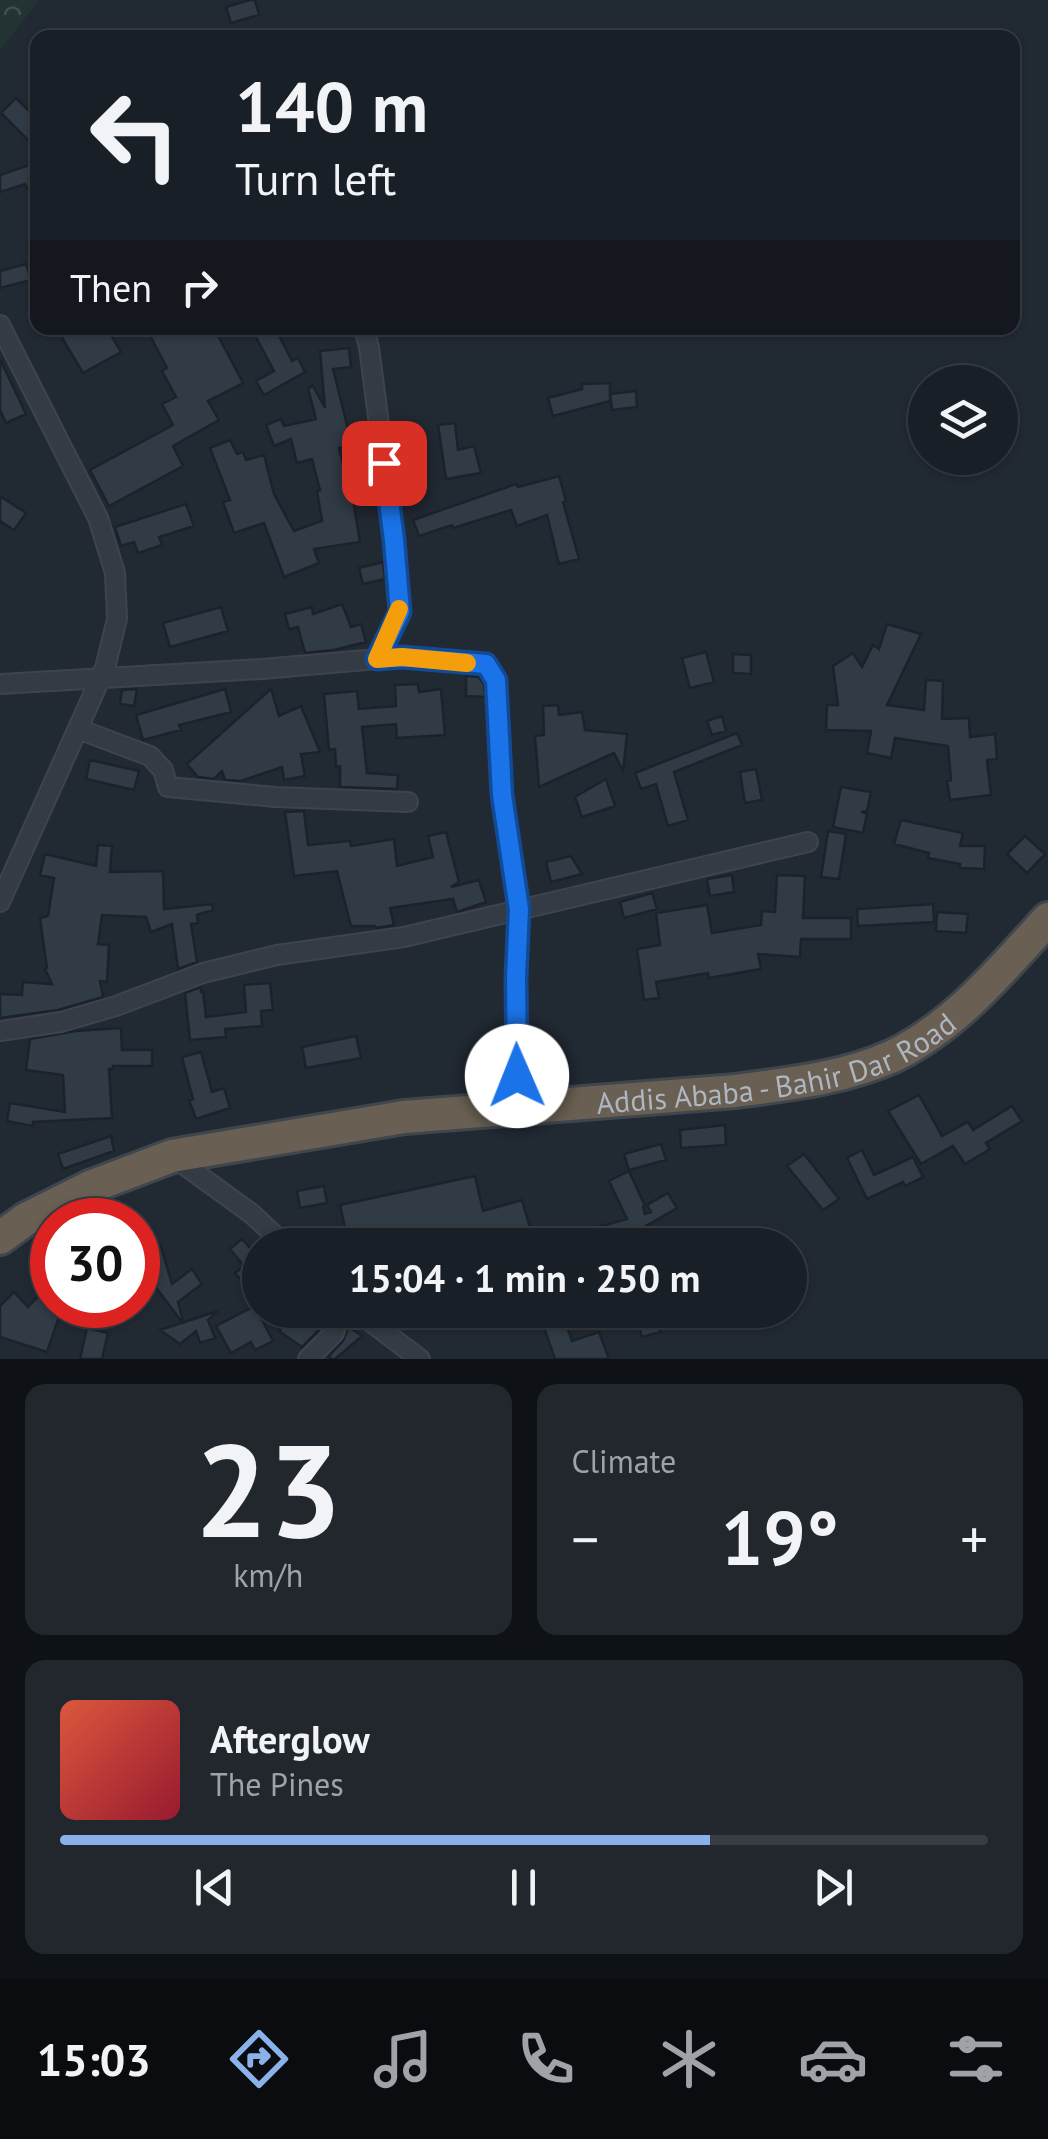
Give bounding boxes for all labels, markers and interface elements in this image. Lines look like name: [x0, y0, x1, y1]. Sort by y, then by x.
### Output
text: 140 m: [235, 61, 428, 151]
icon: left: [70, 70, 200, 200]
text: Turn left: [235, 149, 396, 207]
icon: right: [172, 260, 227, 315]
text: Then: [70, 263, 152, 312]
map controls: [908, 365, 1018, 475]
button: layers: [908, 365, 1018, 475]
pin: [342, 421, 427, 506]
icon: arrive: [357, 436, 412, 491]
street label: Addis Ababa - Bahir Dar Road: [595, 1003, 963, 1121]
position arrow: [465, 1024, 569, 1128]
speed limit sign: 30: [30, 1198, 160, 1328]
text: 15:04 · 1 min · 250 m: [349, 1253, 700, 1302]
text: 23: [195, 1405, 342, 1573]
text: Climate: [572, 1440, 676, 1482]
text: 19°: [721, 1489, 839, 1586]
text: −: [572, 1503, 599, 1574]
text: +: [960, 1503, 988, 1574]
text: km/h: [233, 1554, 303, 1596]
text: Afterglow: [210, 1714, 370, 1763]
text: The Pines: [210, 1763, 344, 1805]
icon: previous: [187, 1860, 242, 1915]
icon: pause: [496, 1860, 551, 1915]
icon: next: [806, 1860, 861, 1915]
icon: directions: [224, 2024, 294, 2094]
icon: music: [368, 2024, 438, 2094]
icon: phone: [511, 2024, 581, 2094]
icon: climate: [654, 2024, 724, 2094]
icon: car: [798, 2024, 868, 2094]
icon: filters: [941, 2024, 1011, 2094]
text: 15:03: [37, 2030, 151, 2088]

